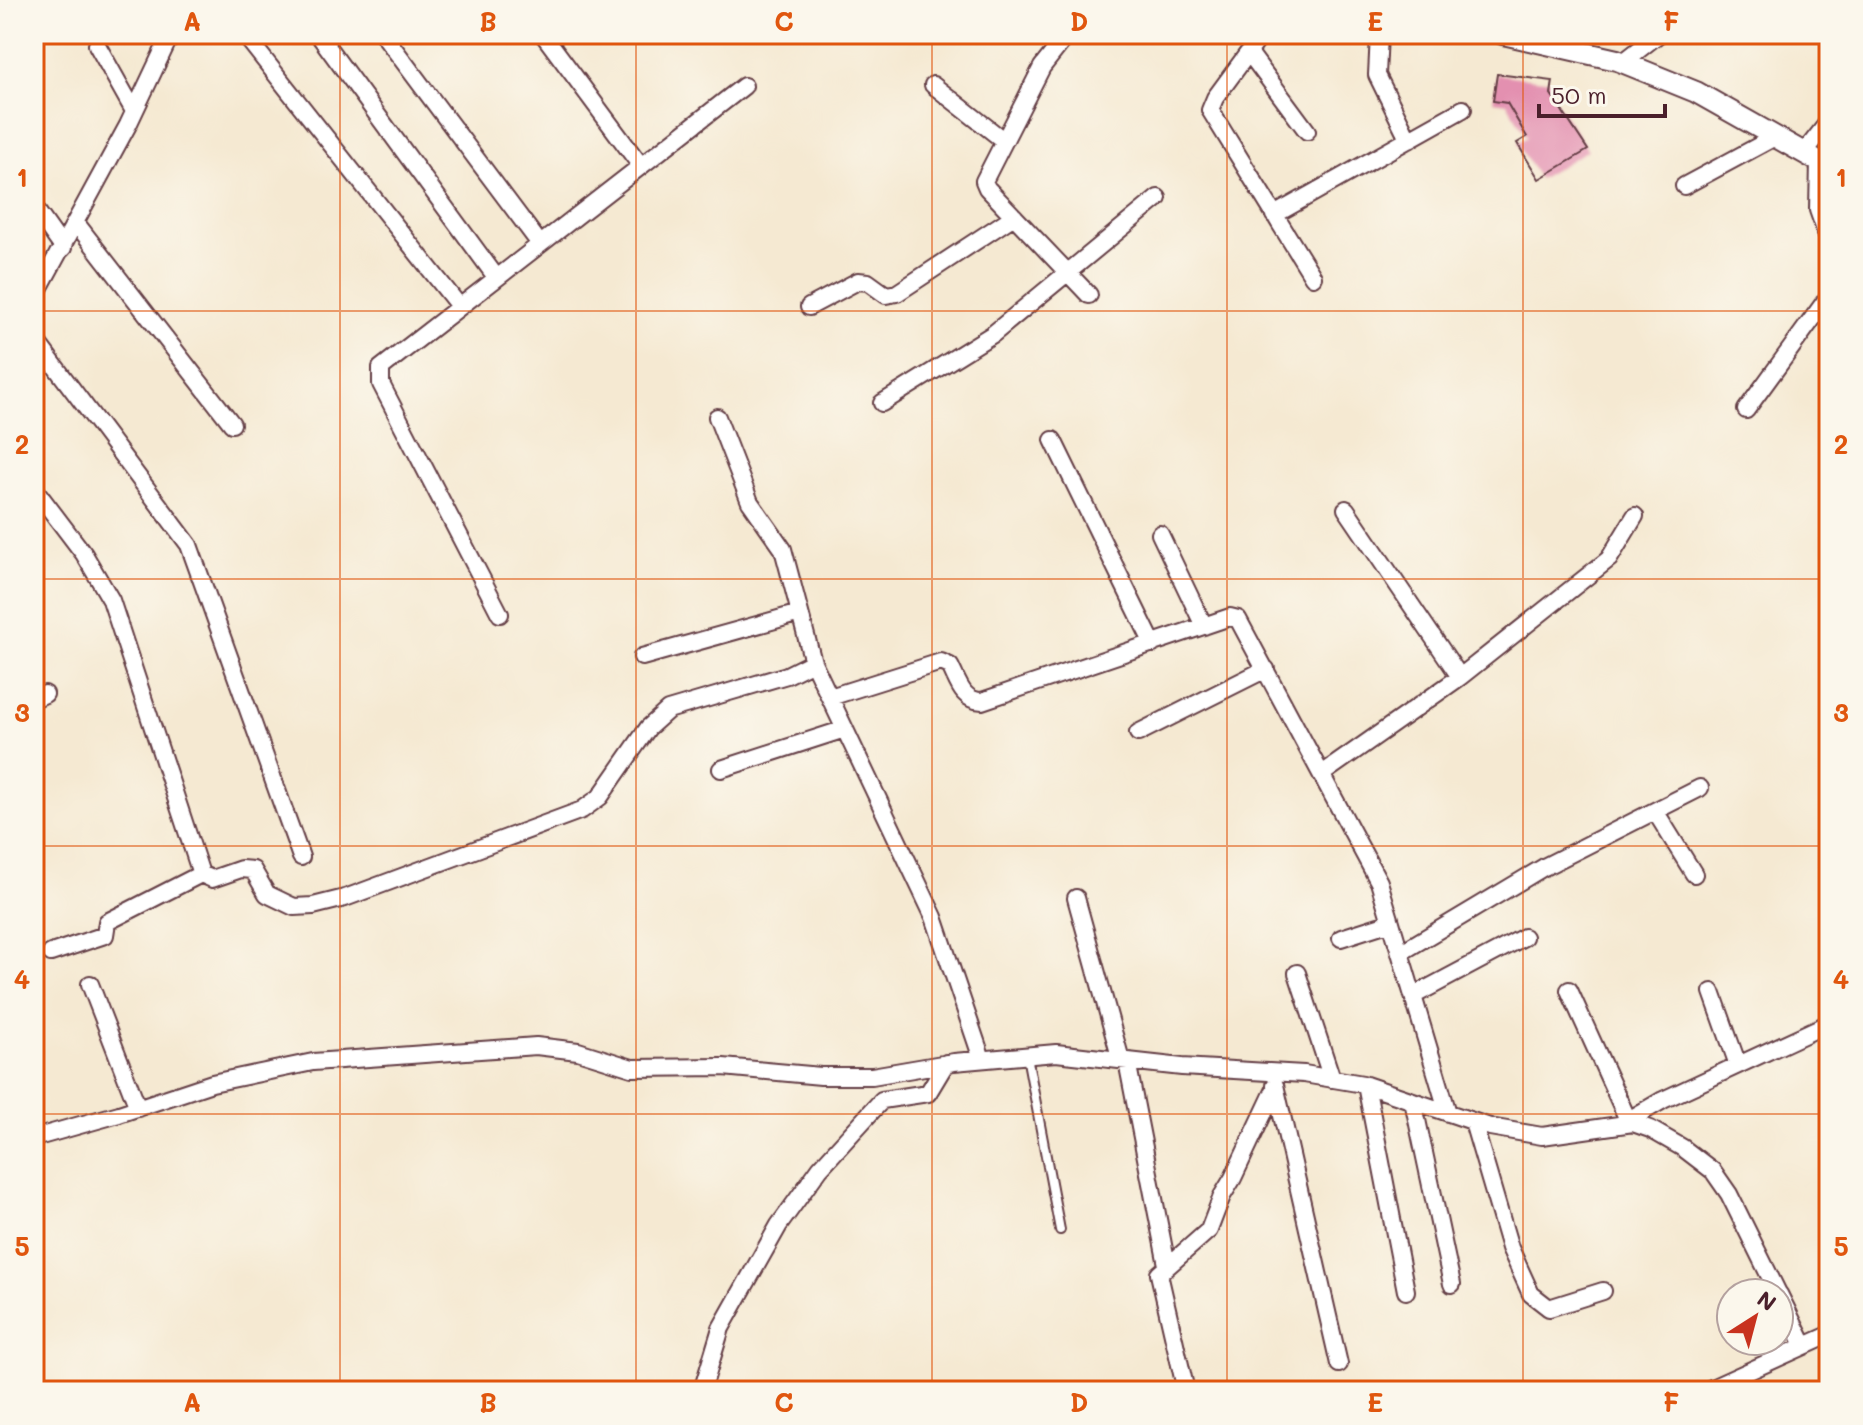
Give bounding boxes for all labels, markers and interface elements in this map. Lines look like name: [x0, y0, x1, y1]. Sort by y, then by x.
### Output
text: A: [183, 4, 201, 38]
text: B: [479, 4, 497, 38]
text: C: [774, 4, 794, 38]
text: D: [1070, 4, 1088, 38]
text: E: [1367, 4, 1383, 38]
text: F: [1663, 4, 1679, 38]
scale bar: [1539, 68, 1665, 118]
text: 50 m: [1551, 79, 1607, 110]
text: 1: [16, 160, 28, 194]
text: 1: [1835, 160, 1847, 194]
text: 2: [15, 427, 29, 461]
text: 2: [1834, 427, 1848, 461]
text: 3: [14, 695, 30, 729]
text: 3: [1833, 695, 1849, 729]
text: 4: [14, 962, 30, 996]
text: 4: [1833, 962, 1849, 996]
text: 5: [14, 1229, 30, 1263]
text: 5: [1833, 1229, 1849, 1263]
north arrow: [1715, 1277, 1795, 1357]
text: N: [1752, 1284, 1782, 1317]
text: A: [183, 1385, 201, 1419]
text: B: [479, 1385, 497, 1419]
text: C: [774, 1385, 794, 1419]
text: D: [1070, 1385, 1088, 1419]
text: E: [1367, 1385, 1383, 1419]
text: F: [1663, 1385, 1679, 1419]

